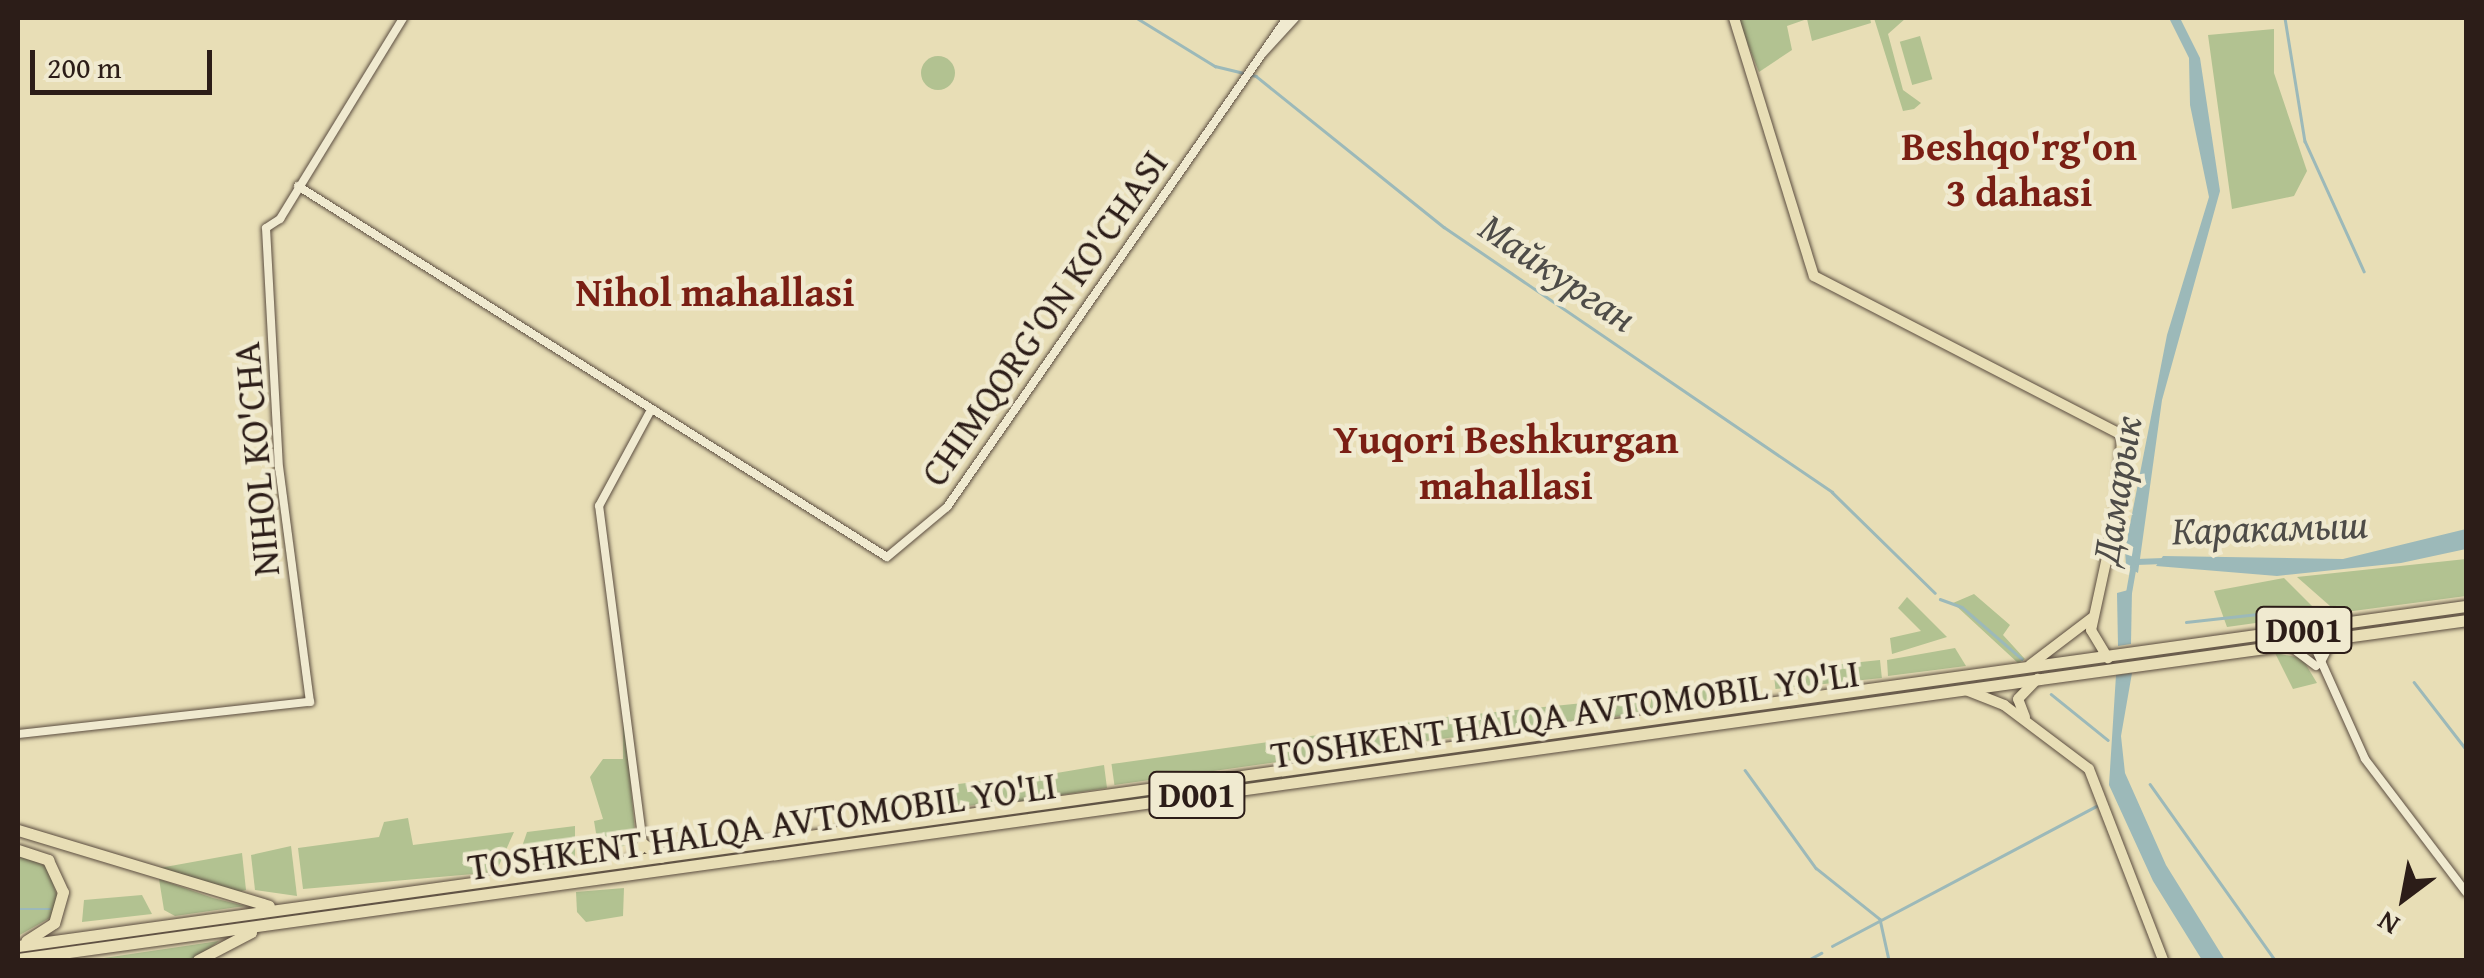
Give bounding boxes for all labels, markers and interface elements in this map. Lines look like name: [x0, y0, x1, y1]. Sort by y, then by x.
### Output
scale bar: [35, 30, 218, 92]
text: 200 m: [47, 45, 121, 89]
district label: Beshqo'rg'on 3 dahasi: [1901, 122, 2137, 216]
street label: CHIMQORG'ON KO'CHASI: [911, 142, 1177, 494]
water label: Майкурган: [1471, 202, 1645, 342]
district label: Nihol mahallasi: [575, 268, 855, 316]
street label: NIHOL KO'CHA: [223, 340, 289, 578]
water label: Дамарык: [2081, 412, 2151, 568]
district label: Yuqori Beshkurgan mahallasi: [1333, 415, 1679, 509]
water label: Каракамыш: [2171, 500, 2369, 554]
road number: D001: [2254, 600, 2354, 660]
street label: TOSHKENT HALQA AVTOMOBIL YO'LI: [1268, 650, 1862, 778]
street label: TOSHKENT HALQA AVTOMOBIL YO'LI: [465, 762, 1059, 890]
road number: D001: [1147, 765, 1247, 825]
north arrow: [2354, 848, 2454, 948]
text: N: [2369, 902, 2407, 946]

